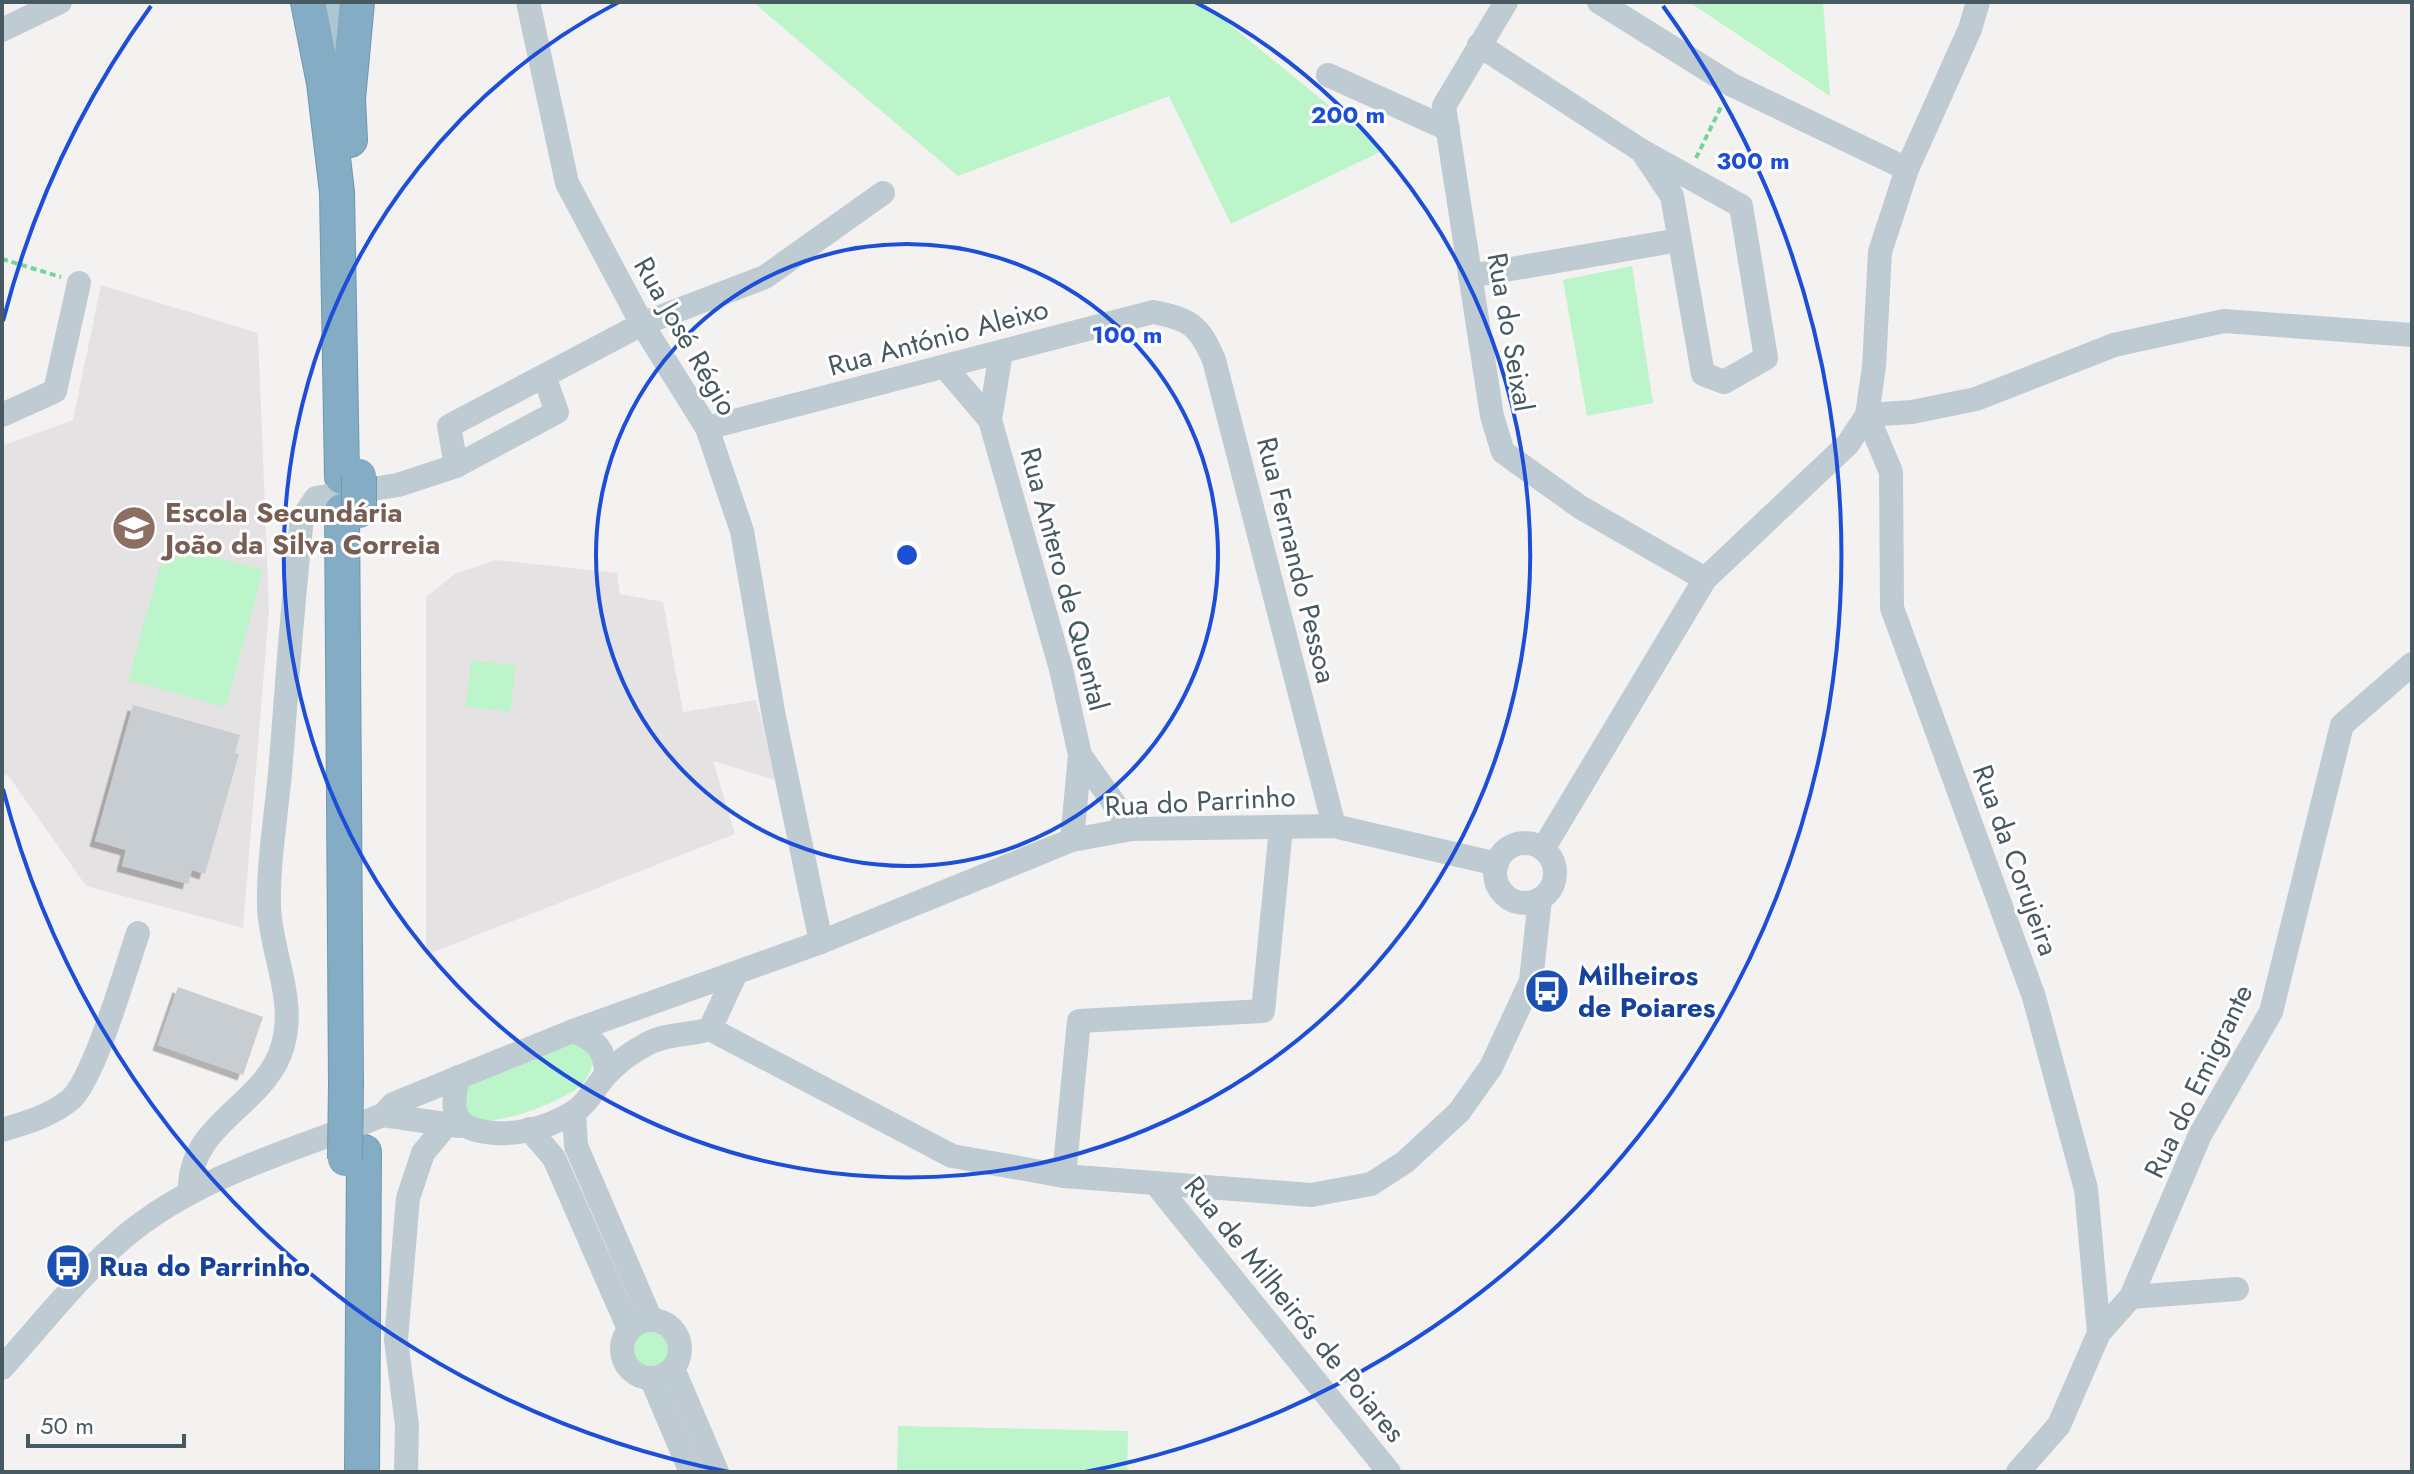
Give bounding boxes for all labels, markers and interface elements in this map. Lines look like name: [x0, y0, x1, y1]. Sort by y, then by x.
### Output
text: 200 m: [1311, 97, 1385, 132]
text: 300 m: [1716, 143, 1790, 178]
street label: Rua José Régio: [624, 249, 748, 423]
street label: Rua do Seixal: [1476, 249, 1545, 415]
street label: Rua António Aleixo: [824, 288, 1053, 387]
text: 100 m: [1092, 317, 1162, 352]
street label: Rua Fernando Pessoa: [1246, 433, 1347, 687]
street label: Rua Antero de Quental: [1010, 443, 1119, 715]
place label: Escola Secundária João da Silva Correia: [160, 492, 440, 565]
school or university icon: Escola Secundária João da Silva Correia: [110, 504, 158, 552]
centre of rings: [893, 541, 921, 569]
street label: Rua da Corujeira: [1962, 759, 2069, 961]
street label: Rua do Parrinho: [1104, 776, 1296, 827]
place label: Milheiros de Poiares: [1578, 955, 1716, 1028]
bus stop icon: Milheiros de Poiares: [1523, 967, 1571, 1015]
street label: Rua do Emigrante: [2134, 977, 2263, 1185]
street label: Rua de Milheirós de Poiares: [1174, 1167, 1415, 1451]
bus stop icon: Rua do Parrinho: [44, 1242, 92, 1290]
place label: Rua do Parrinho: [99, 1246, 310, 1287]
scale bar: [28, 1398, 184, 1448]
text: 50 m: [40, 1408, 94, 1443]

